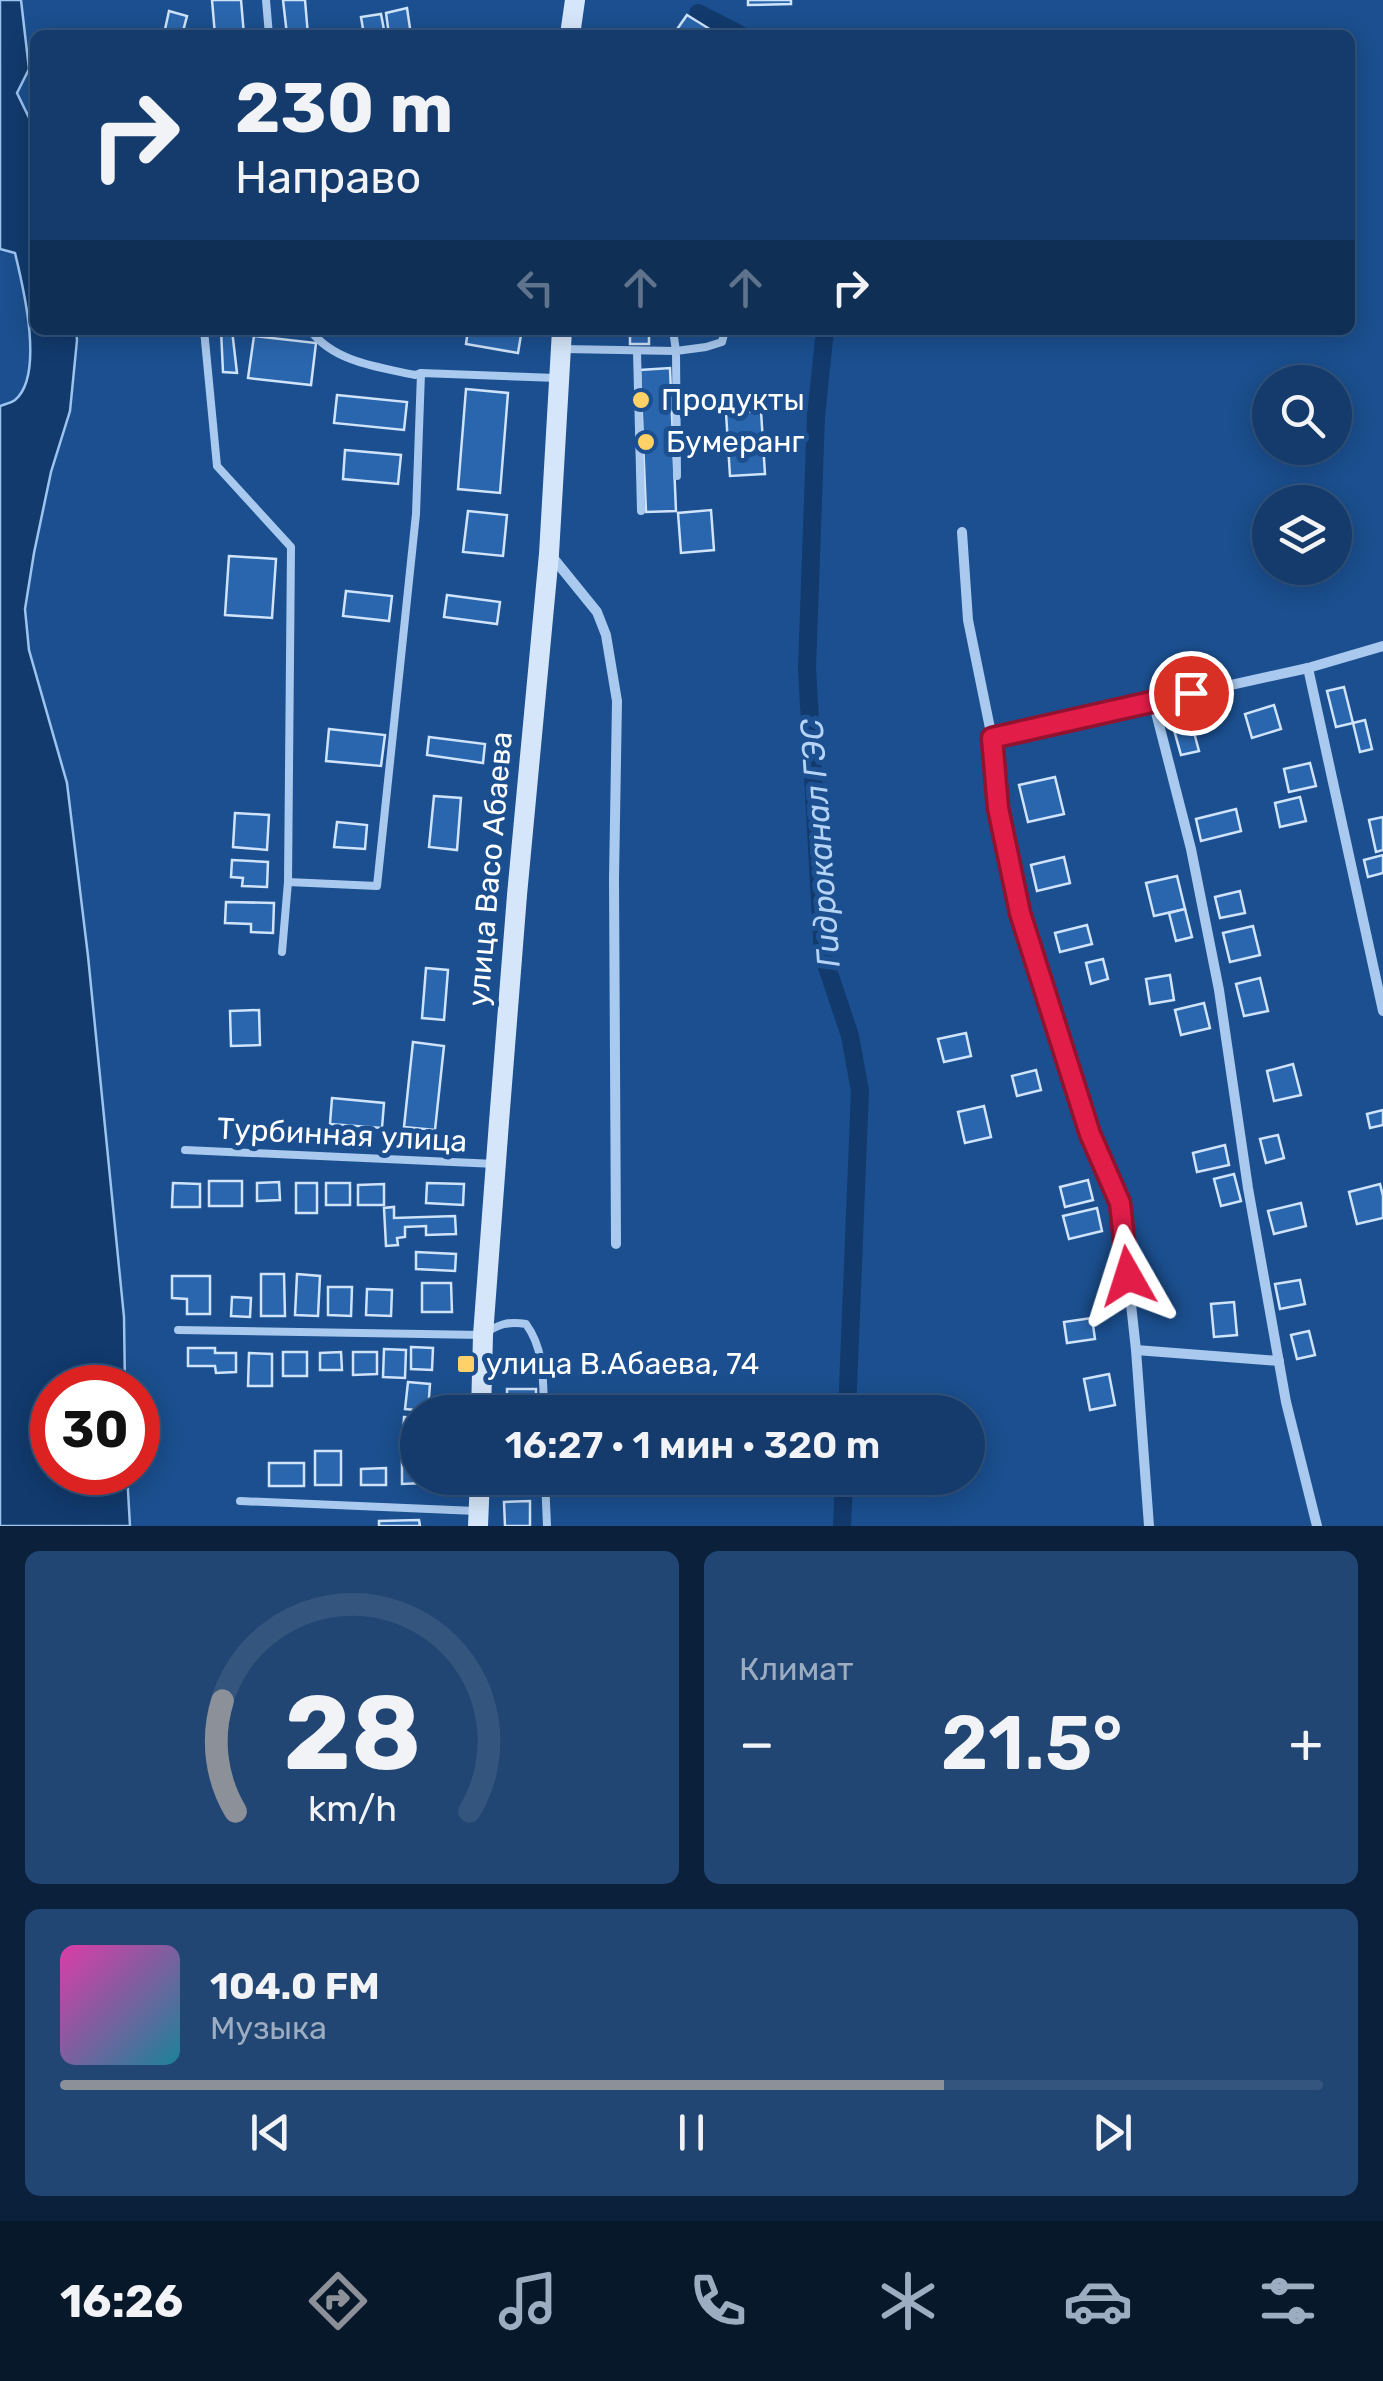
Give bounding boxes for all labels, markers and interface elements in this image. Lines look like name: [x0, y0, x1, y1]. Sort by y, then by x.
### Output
text: 230 m: [235, 67, 453, 150]
icon: right: [70, 70, 200, 200]
text: Направо: [235, 151, 421, 204]
icon: left: [508, 260, 563, 315]
icon: ahead: [613, 260, 668, 315]
icon: ahead: [718, 260, 773, 315]
icon: right: [823, 260, 878, 315]
map controls: [1252, 365, 1352, 585]
button: search: [1252, 365, 1352, 465]
place label: Продукты: [661, 382, 805, 418]
marker: Продукты: [630, 389, 652, 411]
place label: Бумеранг: [666, 424, 805, 460]
marker: Бумеранг: [635, 431, 657, 453]
button: layers: [1252, 485, 1352, 585]
pin: [1149, 651, 1234, 736]
icon: arrive: [1164, 666, 1219, 721]
water label: Гидроканал ГЭС: [792, 717, 848, 968]
street label: улица Васо Абаева: [460, 730, 520, 1008]
street label: Турбинная улица: [216, 1110, 468, 1160]
position arrow: [1076, 1224, 1180, 1328]
place label: улица В.Абаева, 74: [486, 1346, 759, 1382]
marker: улица В.Абаева, 74: [455, 1353, 477, 1375]
speed limit sign: 30: [30, 1365, 160, 1495]
text: 16:27 · 1 мин · 320 m: [505, 1422, 880, 1468]
text: Климат: [739, 1650, 853, 1688]
text: 28: [283, 1672, 421, 1795]
text: 21.5°: [941, 1699, 1123, 1788]
text: −: [739, 1711, 775, 1776]
text: +: [1289, 1711, 1323, 1776]
text: km/h: [307, 1788, 397, 1830]
text: 104.0 FM: [210, 1963, 380, 2009]
text: Музыка: [210, 2009, 327, 2047]
icon: previous: [243, 2105, 298, 2160]
icon: pause: [664, 2105, 719, 2160]
icon: next: [1085, 2105, 1140, 2160]
icon: directions: [303, 2266, 373, 2336]
icon: music: [493, 2266, 563, 2336]
icon: phone: [683, 2266, 753, 2336]
icon: climate: [873, 2266, 943, 2336]
icon: car: [1063, 2266, 1133, 2336]
icon: filters: [1253, 2266, 1323, 2336]
text: 16:26: [60, 2275, 183, 2328]

